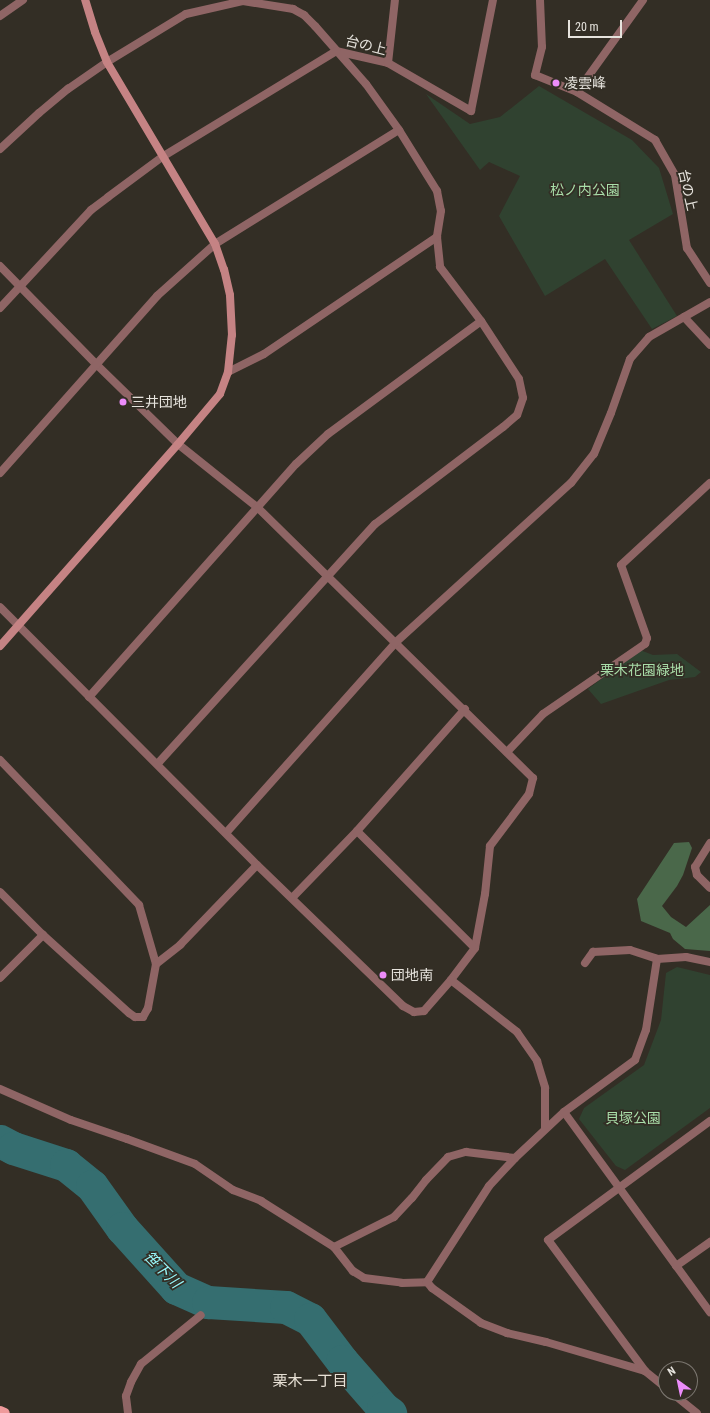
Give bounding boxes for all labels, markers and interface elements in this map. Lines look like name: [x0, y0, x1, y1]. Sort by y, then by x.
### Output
scale bar: [570, 12, 624, 38]
text: 20 m: [575, 20, 599, 34]
street label: 台の上: [344, 32, 388, 58]
place label: 凌雲峰: [564, 75, 606, 91]
marker: 凌雲峰: [551, 78, 561, 88]
street label: 台の上: [675, 168, 701, 212]
park label: 松ノ内公園: [550, 182, 620, 198]
place label: 三井団地: [131, 394, 187, 410]
marker: 三井団地: [118, 397, 128, 407]
park label: 栗木花園緑地: [600, 662, 684, 678]
place label: 団地南: [391, 967, 433, 983]
marker: 団地南: [378, 970, 388, 980]
park label: 貝塚公園: [605, 1110, 661, 1126]
water label: 笹下川: [140, 1248, 184, 1292]
north arrow: [658, 1361, 698, 1401]
text: N: [665, 1364, 678, 1379]
district label: 栗木一丁目: [273, 1373, 347, 1391]

